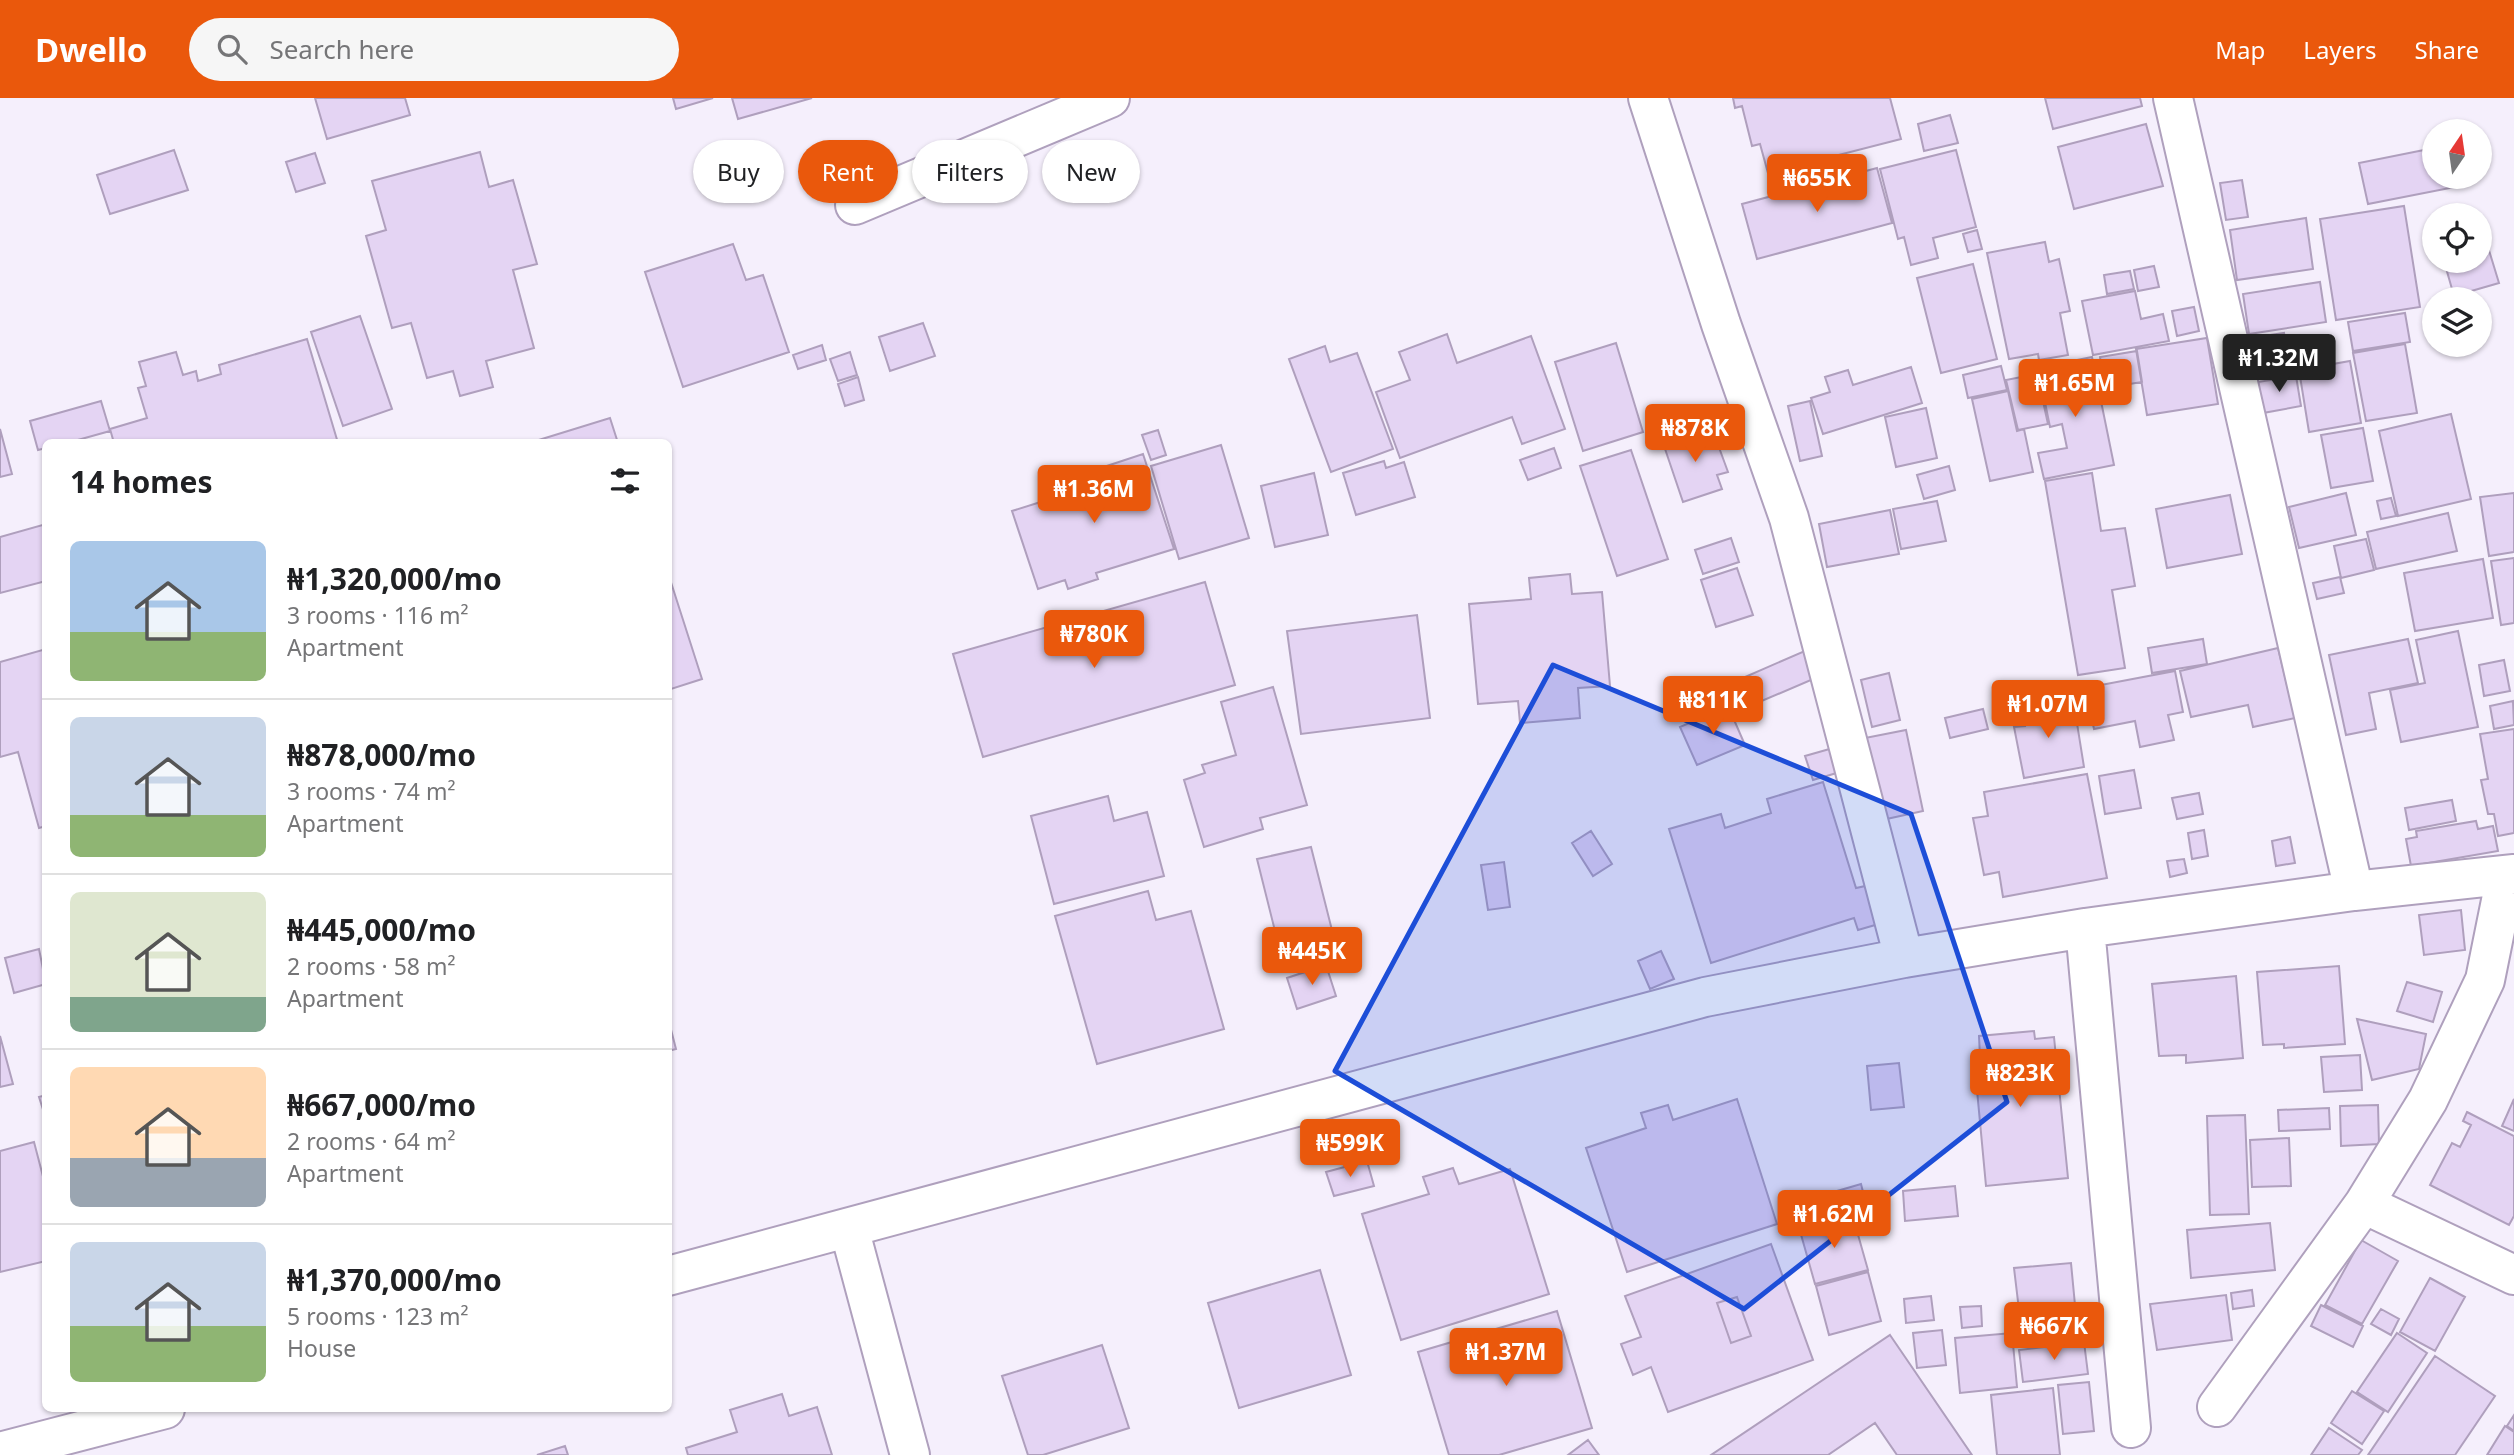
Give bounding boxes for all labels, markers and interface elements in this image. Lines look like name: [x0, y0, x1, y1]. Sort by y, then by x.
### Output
search box: [189, 18, 679, 81]
text: Dwello: [35, 27, 147, 72]
icon: search: [213, 30, 251, 68]
text: Search here: [269, 31, 414, 67]
text: Map: [2215, 33, 2265, 66]
text: Layers: [2303, 33, 2377, 66]
text: Share: [2415, 33, 2479, 66]
north arrow: [2422, 119, 2492, 189]
map controls: [2422, 119, 2492, 357]
chip: Buy: [693, 140, 784, 203]
chip: Rent: [798, 140, 898, 203]
chip: Filters: [912, 140, 1028, 203]
chip: New: [1042, 140, 1140, 203]
pin: ₦655K: [1768, 155, 1866, 214]
text: ₦655K: [1783, 161, 1851, 193]
button: locate: [2422, 203, 2492, 273]
button: layers: [2422, 287, 2492, 357]
pin: ₦1.32M: [2222, 334, 2336, 394]
text: ₦1.32M: [2239, 341, 2319, 373]
pin: ₦1.65M: [2018, 360, 2132, 419]
text: ₦1.65M: [2035, 366, 2115, 398]
pin: ₦878K: [1646, 404, 1744, 464]
text: ₦878K: [1661, 411, 1729, 443]
text: 14 homes: [70, 461, 213, 502]
icon: filters: [606, 462, 644, 500]
pin: ₦1.36M: [1037, 466, 1151, 525]
text: ₦1.36M: [1054, 472, 1134, 504]
text: ₦1,320,000/mo: [287, 558, 502, 599]
icon: home: [126, 569, 210, 653]
text: 3 rooms · 116 m²: [287, 599, 469, 631]
pin: ₦780K: [1045, 610, 1143, 670]
text: ₦780K: [1060, 617, 1128, 649]
text: Apartment: [287, 631, 404, 663]
pin: ₦811K: [1664, 676, 1762, 736]
pin: ₦1.07M: [1991, 680, 2105, 740]
text: ₦811K: [1679, 683, 1747, 715]
text: ₦1.07M: [2008, 687, 2088, 719]
text: ₦878,000/mo: [287, 734, 476, 775]
icon: home: [126, 745, 210, 829]
text: 3 rooms · 74 m²: [287, 775, 456, 807]
text: Apartment: [287, 807, 404, 839]
text: ₦445,000/mo: [287, 909, 476, 950]
icon: home: [126, 920, 210, 1004]
pin: ₦445K: [1263, 928, 1361, 987]
text: ₦445K: [1278, 934, 1346, 966]
text: 2 rooms · 58 m²: [287, 950, 456, 982]
text: Apartment: [287, 982, 404, 1014]
pin: ₦823K: [1971, 1049, 2069, 1109]
text: ₦823K: [1986, 1056, 2054, 1088]
text: ₦667,000/mo: [287, 1084, 476, 1125]
icon: home: [126, 1095, 210, 1179]
pin: ₦599K: [1301, 1119, 1399, 1179]
text: 2 rooms · 64 m²: [287, 1125, 456, 1157]
text: ₦599K: [1316, 1126, 1384, 1158]
text: Apartment: [287, 1157, 404, 1189]
pin: ₦1.62M: [1777, 1190, 1891, 1250]
text: ₦1.62M: [1794, 1197, 1874, 1229]
text: ₦1,370,000/mo: [287, 1259, 502, 1300]
icon: home: [126, 1270, 210, 1354]
text: 5 rooms · 123 m²: [287, 1300, 469, 1332]
pin: ₦667K: [2005, 1302, 2103, 1362]
text: ₦667K: [2020, 1309, 2088, 1341]
pin: ₦1.37M: [1449, 1328, 1563, 1388]
text: House: [287, 1332, 356, 1364]
text: ₦1.37M: [1466, 1335, 1546, 1367]

